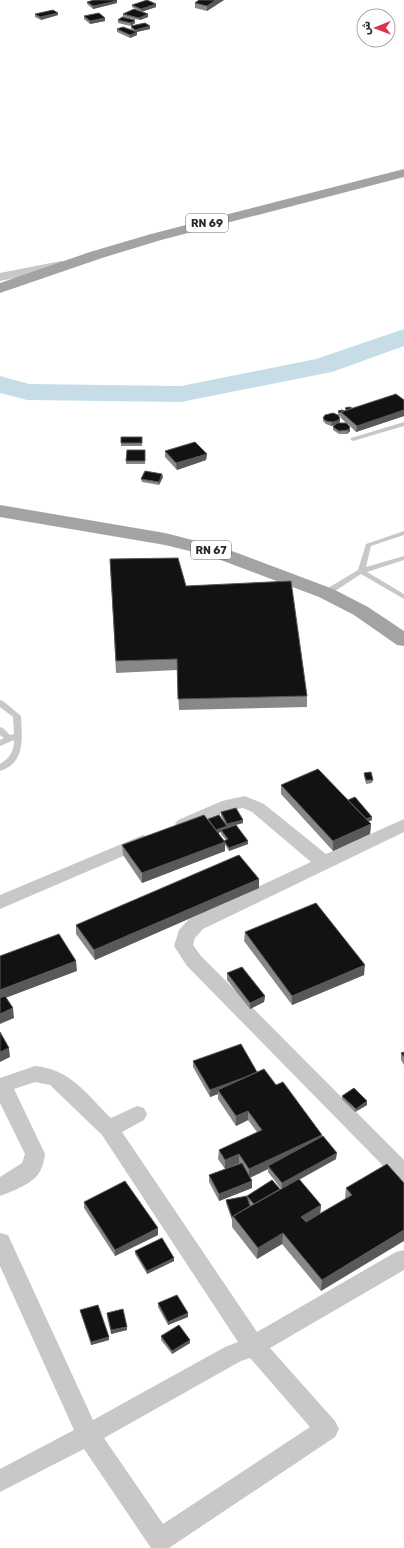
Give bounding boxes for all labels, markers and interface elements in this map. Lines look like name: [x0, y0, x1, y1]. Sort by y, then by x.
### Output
north arrow: [356, 8, 396, 48]
text: ش: [360, 21, 373, 35]
road number: RN 69: [186, 214, 228, 232]
road number: RN 67: [191, 541, 231, 559]

